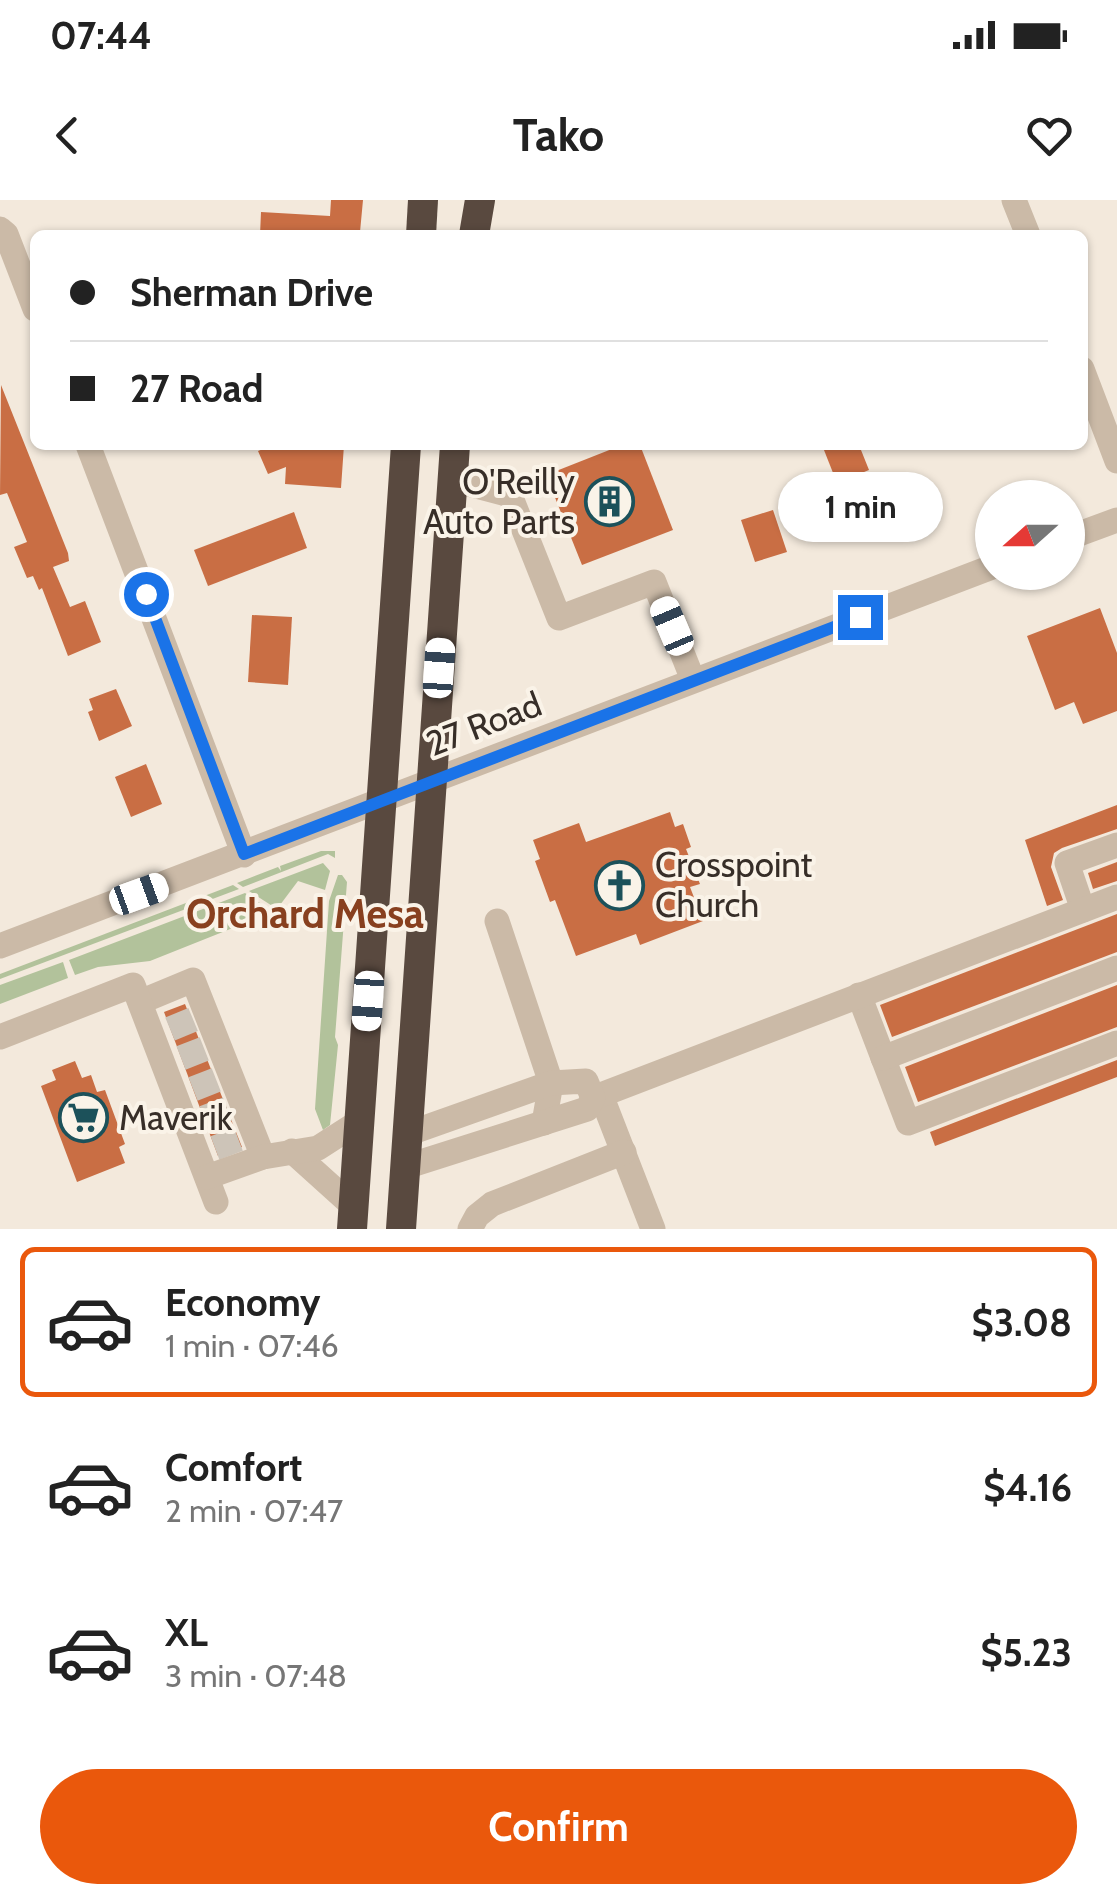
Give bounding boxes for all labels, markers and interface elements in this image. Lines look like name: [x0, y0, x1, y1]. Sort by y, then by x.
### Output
text: 07:44: [50, 12, 152, 59]
icon: back: [40, 108, 95, 163]
text: Tako: [513, 108, 604, 162]
icon: heart: [1022, 108, 1077, 163]
text: Sherman Drive: [130, 269, 373, 316]
text: 27 Road: [130, 365, 263, 412]
place label: O'Reilly Auto Parts: [423, 460, 575, 543]
callout: 1 min: [778, 472, 942, 542]
building icon: O'Reilly Auto Parts: [584, 476, 636, 528]
north arrow: [975, 480, 1085, 590]
map controls: [975, 480, 1085, 590]
text: 1 min: [824, 487, 897, 526]
route start: [124, 572, 169, 617]
car: [646, 593, 698, 659]
route end: [838, 595, 883, 640]
car: [422, 637, 456, 699]
street label: 27 Road: [420, 682, 547, 765]
place label: Crosspoint Church: [655, 843, 813, 926]
church icon: Crosspoint Church: [594, 859, 646, 911]
car: [106, 870, 172, 918]
district label: Orchard Mesa: [186, 889, 424, 938]
car: [351, 970, 385, 1032]
supermarket icon: Maverik: [58, 1092, 110, 1144]
place label: Maverik: [119, 1096, 233, 1139]
icon: car: [45, 1277, 135, 1367]
text: Economy: [165, 1279, 320, 1326]
text: $3.08: [972, 1299, 1072, 1346]
text: 1 min · 07:46: [165, 1326, 339, 1365]
icon: car: [45, 1442, 135, 1532]
text: Comfort: [165, 1444, 302, 1491]
text: $4.16: [983, 1464, 1072, 1511]
text: 2 min · 07:47: [165, 1491, 343, 1530]
icon: car: [45, 1607, 135, 1697]
text: XL: [165, 1609, 208, 1656]
text: $5.23: [981, 1629, 1072, 1676]
text: 3 min · 07:48: [165, 1656, 347, 1695]
button: Confirm: [40, 1769, 1077, 1884]

